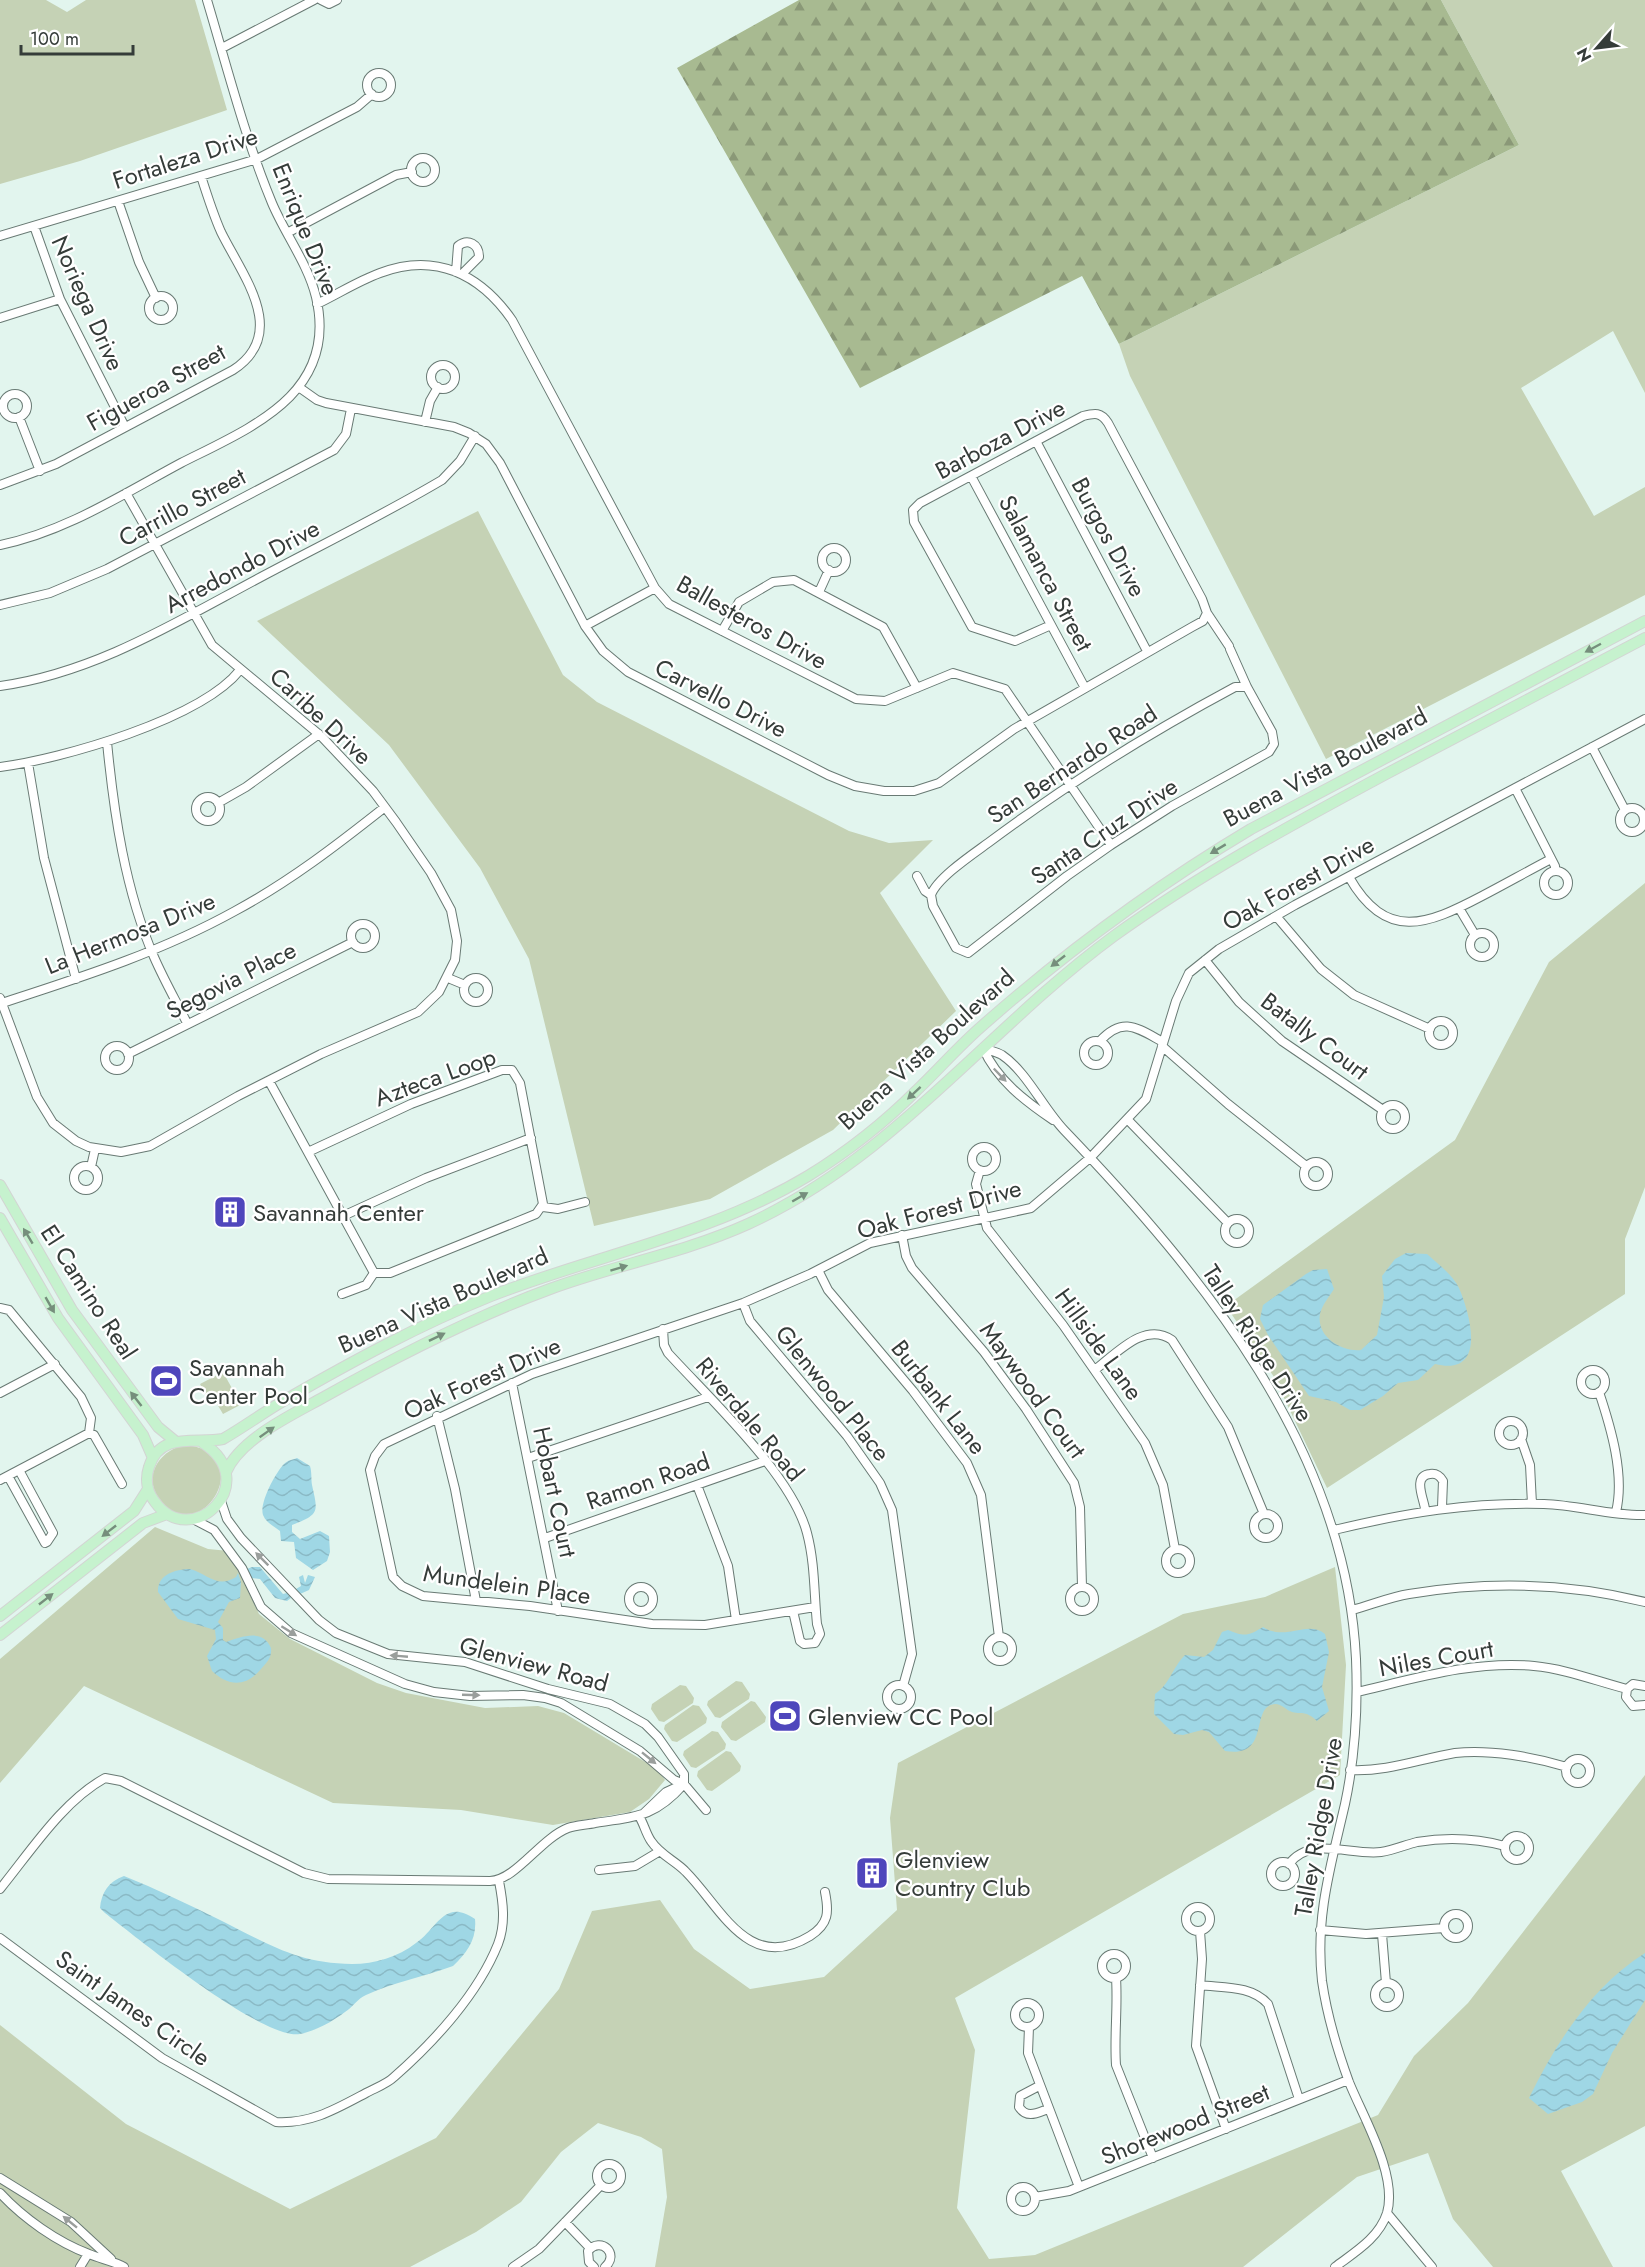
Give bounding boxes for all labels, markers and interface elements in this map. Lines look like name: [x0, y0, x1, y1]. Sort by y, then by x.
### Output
scale bar: [21, 18, 134, 56]
north arrow: [1567, 18, 1627, 78]
text: 100 m: [30, 26, 79, 52]
text: N: [1571, 44, 1597, 66]
street label: Fortaleza Drive: [108, 118, 262, 198]
street label: Enrique Drive: [264, 158, 348, 300]
street label: Noriega Drive: [43, 230, 133, 376]
street label: Figueroa Street: [80, 334, 232, 440]
street label: Barboza Drive: [929, 390, 1071, 488]
street label: Carrillo Street: [112, 459, 252, 555]
street label: Burgos Drive: [1063, 471, 1155, 603]
street label: Salamanca Street: [990, 489, 1102, 657]
street label: Arredondo Drive: [158, 510, 326, 622]
street label: Ballesteros Drive: [670, 566, 834, 678]
one-way arrow: [1585, 644, 1602, 653]
street label: Carvello Drive: [649, 650, 793, 746]
street label: Caribe Drive: [262, 659, 380, 773]
street label: San Bernardo Road: [980, 696, 1164, 832]
street label: Buena Vista Boulevard: [1217, 698, 1433, 836]
street label: Santa Cruz Drive: [1023, 769, 1185, 893]
street label: Oak Forest Drive: [1216, 827, 1380, 939]
one-way arrow: [1210, 844, 1226, 855]
street label: La Hermosa Drive: [40, 883, 220, 983]
street label: Segovia Place: [160, 932, 302, 1028]
one-way arrow: [1050, 955, 1066, 967]
street label: Buena Vista Boulevard: [830, 960, 1022, 1138]
street label: Batally Court: [1254, 984, 1377, 1088]
street label: Azteca Loop: [369, 1039, 501, 1115]
one-way arrow: [993, 1068, 1007, 1083]
one-way arrow: [908, 1085, 922, 1099]
street label: Oak Forest Drive: [853, 1170, 1025, 1248]
one-way arrow: [792, 1192, 809, 1202]
building icon: Savannah Center: [212, 1194, 248, 1230]
place label: Savannah Center: [253, 1195, 425, 1230]
street label: El Camino Real: [32, 1218, 146, 1366]
one-way arrow: [23, 1228, 33, 1245]
street label: Buena Vista Boulevard: [332, 1238, 554, 1362]
street label: Talley Ridge Drive: [1194, 1258, 1322, 1428]
one-way arrow: [610, 1263, 628, 1272]
street label: Hillside Lane: [1046, 1281, 1152, 1407]
one-way arrow: [45, 1297, 56, 1313]
street label: Maywood Court: [971, 1314, 1095, 1466]
street label: Glenwood Place: [767, 1317, 899, 1469]
street label: Oak Forest Drive: [398, 1328, 566, 1428]
one-way arrow: [428, 1332, 445, 1341]
street label: Burbank Lane: [883, 1332, 995, 1462]
street label: Riverdale Road: [688, 1349, 812, 1489]
place label: Savannah Center Pool: [189, 1350, 308, 1413]
sports icon: Savannah Center Pool: [148, 1363, 184, 1399]
one-way arrow: [129, 1391, 142, 1407]
street label: Hobart Court: [524, 1423, 586, 1561]
one-way arrow: [258, 1426, 274, 1438]
street label: Ramon Road: [582, 1444, 714, 1518]
one-way arrow: [101, 1524, 116, 1536]
one-way arrow: [255, 1552, 269, 1566]
street label: Mundelein Place: [421, 1555, 593, 1613]
one-way arrow: [38, 1593, 54, 1606]
one-way arrow: [281, 1626, 297, 1637]
street label: Glenview Road: [456, 1627, 612, 1701]
street label: Niles Court: [1376, 1631, 1496, 1685]
one-way arrow: [390, 1651, 409, 1661]
one-way arrow: [462, 1690, 481, 1700]
sports icon: Glenview CC Pool: [767, 1698, 803, 1734]
place label: Glenview CC Pool: [808, 1699, 994, 1734]
street label: Talley Ridge Drive: [1285, 1735, 1351, 1919]
one-way arrow: [641, 1751, 656, 1764]
place label: Glenview Country Club: [895, 1842, 1030, 1905]
building icon: Glenview Country Club: [854, 1855, 890, 1891]
street label: Saint James Circle: [49, 1942, 217, 2074]
street label: Shorewood Street: [1095, 2074, 1275, 2174]
one-way arrow: [62, 2216, 78, 2229]

